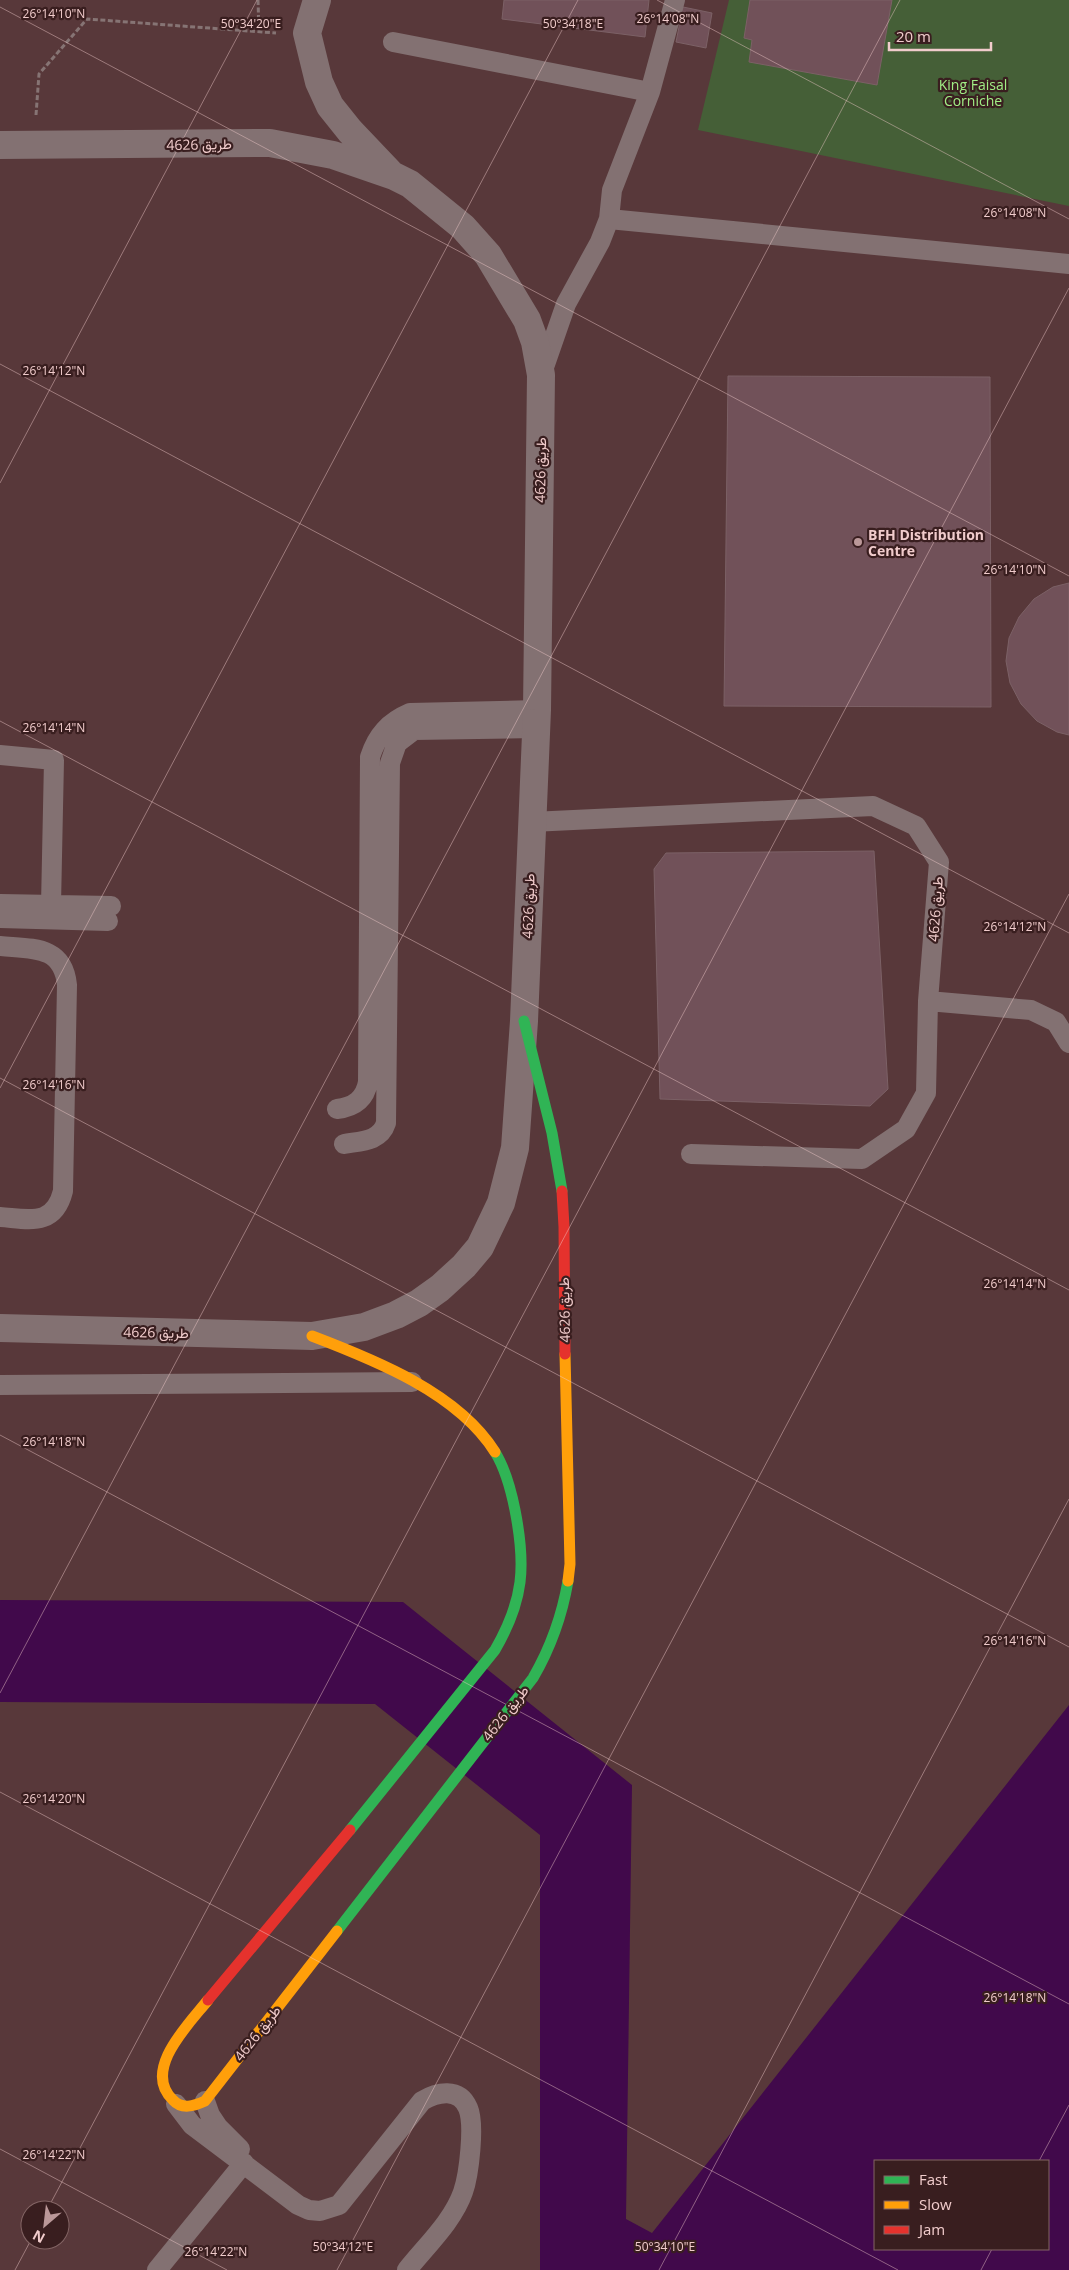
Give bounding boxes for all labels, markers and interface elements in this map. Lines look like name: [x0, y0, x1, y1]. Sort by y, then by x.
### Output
text: 26°14'10"N: [23, 5, 85, 22]
text: 26°14'08"N: [637, 10, 699, 27]
text: 50°34'20"E: [221, 15, 281, 32]
text: 50°34'18"E: [543, 15, 603, 32]
scale bar: [889, 20, 992, 52]
text: 20 m: [896, 26, 931, 46]
park label: King Faisal Corniche: [939, 75, 1007, 110]
street label: طريق 4626: [166, 134, 232, 154]
text: 26°14'08"N: [984, 204, 1046, 221]
text: 26°14'12"N: [23, 362, 85, 379]
street label: طريق 4626: [530, 437, 550, 503]
place label: BFH Distribution Centre: [868, 525, 984, 560]
marker: BFH Distribution Centre: [852, 536, 864, 548]
text: 26°14'10"N: [984, 561, 1046, 578]
text: 26°14'14"N: [23, 719, 85, 736]
street label: طريق 4626: [517, 873, 539, 939]
street label: طريق 4626: [923, 876, 947, 942]
text: 26°14'12"N: [984, 918, 1046, 935]
text: 26°14'16"N: [23, 1076, 85, 1093]
text: 26°14'14"N: [984, 1275, 1046, 1292]
street label: طريق 4626: [554, 1277, 574, 1343]
street label: طريق 4626: [123, 1322, 189, 1342]
text: 26°14'18"N: [23, 1433, 85, 1450]
text: 26°14'16"N: [984, 1632, 1046, 1649]
street label: طريق 4626: [477, 1681, 533, 1745]
text: 26°14'20"N: [23, 1790, 85, 1807]
text: 26°14'18"N: [984, 1989, 1046, 2006]
street label: طريق 4626: [229, 2001, 285, 2065]
text: 26°14'22"N: [23, 2146, 85, 2163]
legend: [874, 2160, 1049, 2250]
text: Fast: [919, 2169, 948, 2189]
text: Slow: [919, 2194, 952, 2214]
north arrow: [20, 2200, 70, 2250]
text: Jam: [917, 2219, 945, 2239]
text: N: [29, 2226, 48, 2248]
text: 50°34'12"E: [313, 2238, 373, 2255]
text: 50°34'10"E: [635, 2238, 695, 2255]
text: 26°14'22"N: [185, 2243, 247, 2260]

